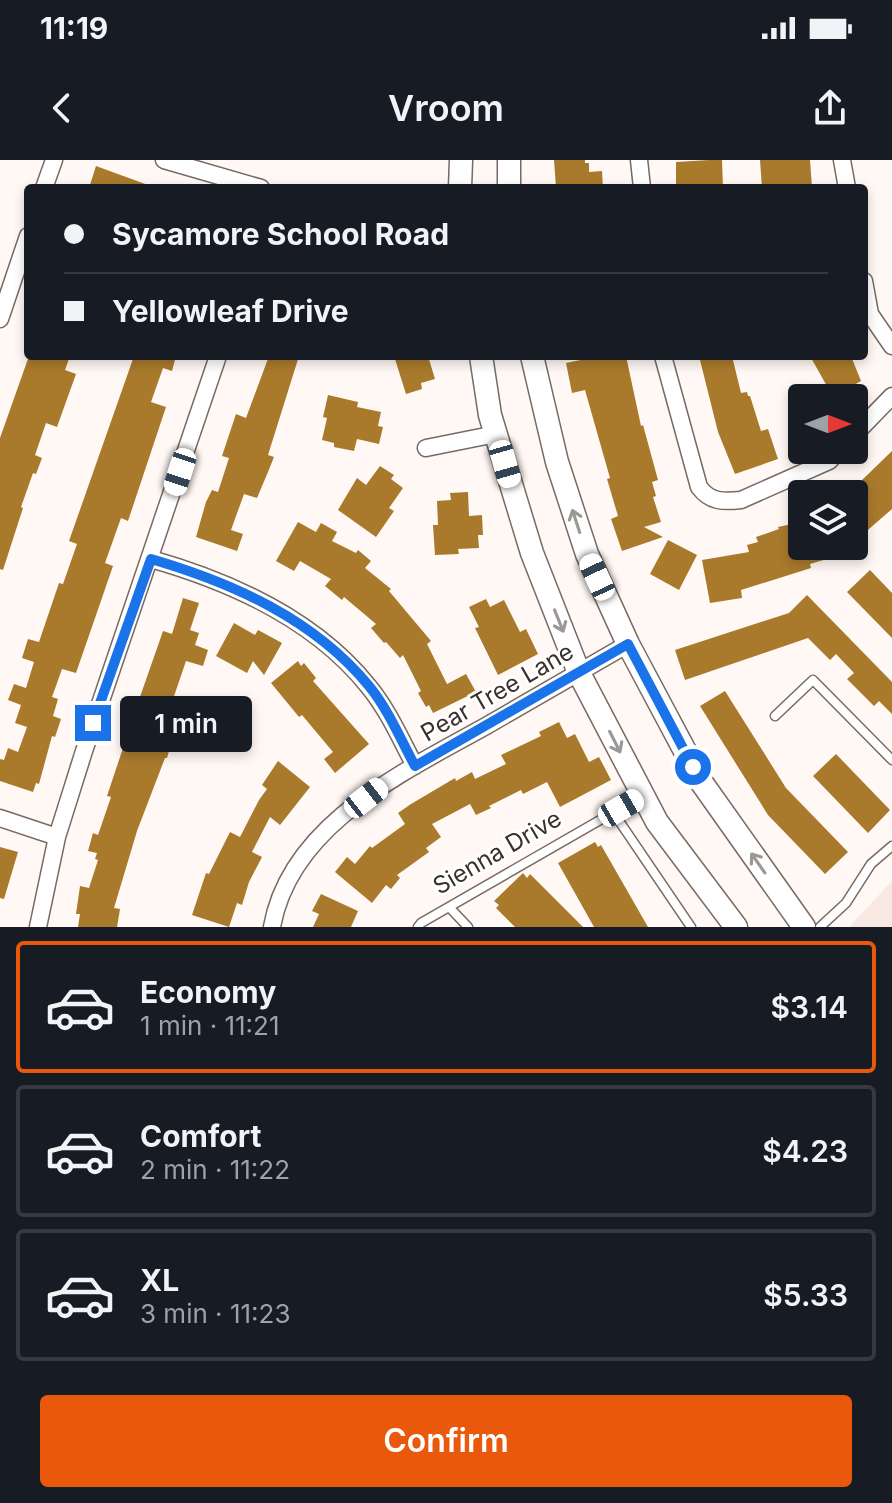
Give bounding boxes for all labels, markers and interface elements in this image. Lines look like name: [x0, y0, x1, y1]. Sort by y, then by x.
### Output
text: 11:19: [40, 10, 108, 46]
icon: back: [40, 86, 84, 130]
text: Vroom: [388, 86, 504, 130]
icon: share: [808, 86, 852, 130]
text: Sycamore School Road: [112, 216, 449, 252]
text: Yellowleaf Drive: [112, 293, 349, 329]
north arrow: [788, 384, 868, 464]
map controls: [788, 384, 868, 560]
car: [487, 438, 523, 490]
car: [161, 445, 199, 499]
button: layers: [788, 480, 868, 560]
one-way arrow: [568, 509, 583, 534]
car: [576, 550, 618, 604]
one-way arrow: [553, 608, 567, 633]
street label: Pear Tree Lane: [416, 637, 578, 747]
callout: 1 min: [121, 695, 253, 751]
route end: [75, 705, 111, 741]
text: 1 min: [154, 708, 218, 739]
one-way arrow: [607, 729, 623, 753]
route start: [675, 749, 711, 785]
car: [340, 774, 392, 822]
car: [594, 786, 648, 830]
street label: Sienna Drive: [428, 804, 566, 900]
one-way arrow: [750, 853, 767, 875]
icon: car: [44, 971, 116, 1043]
text: Economy: [140, 974, 276, 1010]
text: $3.14: [770, 989, 848, 1025]
text: 1 min · 11:21: [140, 1010, 280, 1041]
icon: car: [44, 1115, 116, 1187]
text: Comfort: [140, 1118, 261, 1154]
text: $4.23: [762, 1133, 848, 1169]
text: 2 min · 11:22: [140, 1154, 290, 1185]
icon: car: [44, 1259, 116, 1331]
text: XL: [140, 1262, 179, 1298]
text: $5.33: [763, 1277, 848, 1313]
text: 3 min · 11:23: [140, 1298, 290, 1329]
button: Confirm: [40, 1395, 852, 1487]

